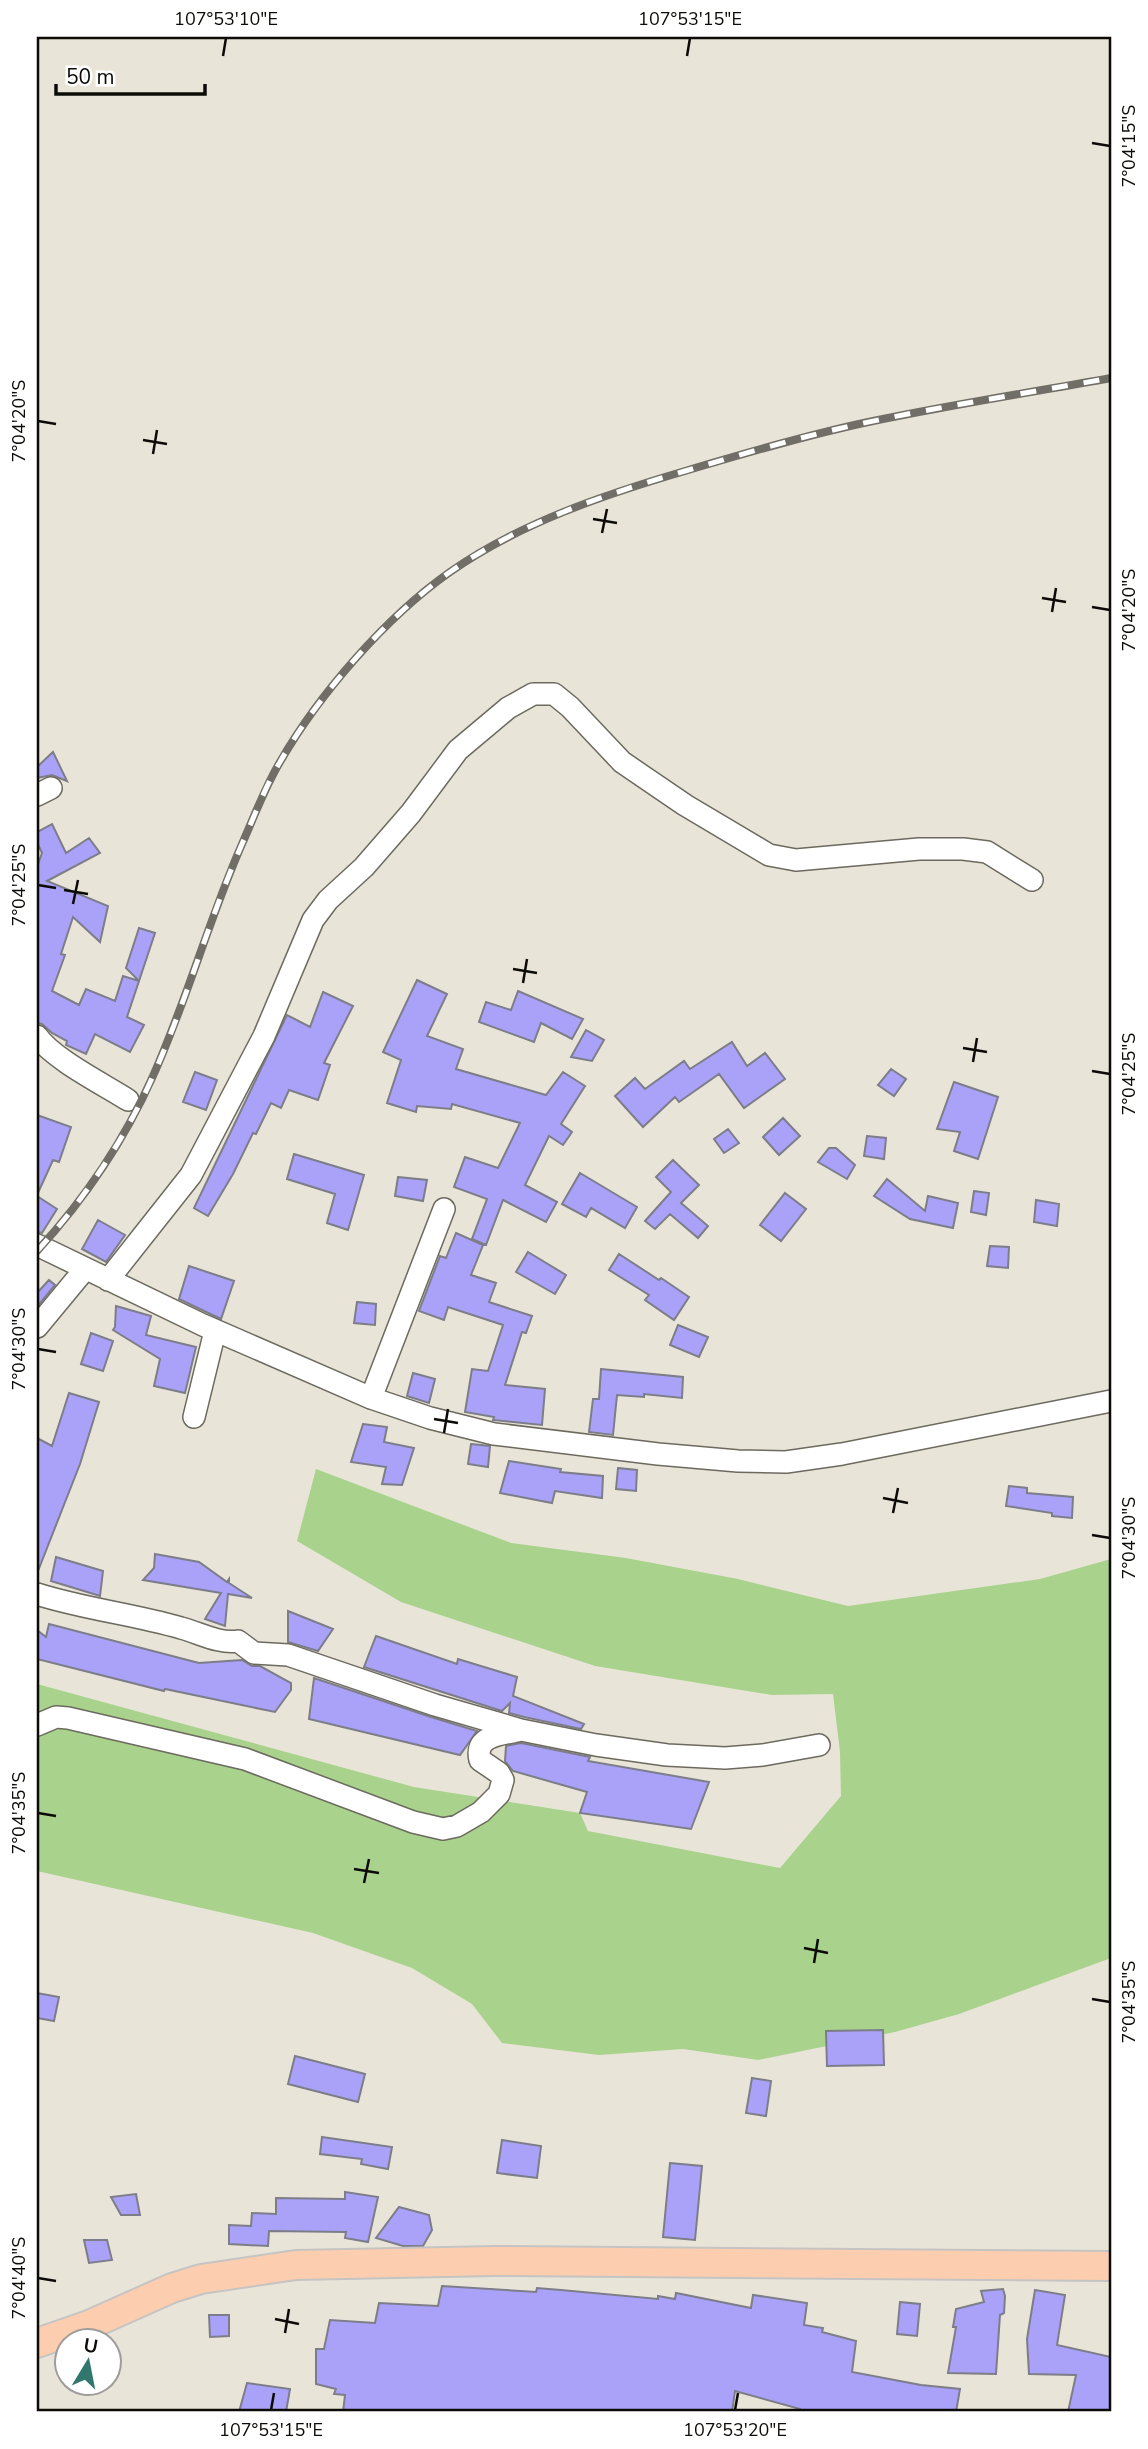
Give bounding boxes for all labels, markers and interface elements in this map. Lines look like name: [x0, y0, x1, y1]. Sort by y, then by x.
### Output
text: 107°53'10"E: [174, 7, 278, 31]
text: 107°53'15"E: [638, 7, 742, 31]
scale bar: [56, 52, 205, 96]
text: 50 m: [66, 63, 115, 91]
text: 7°04'15"S: [1117, 105, 1141, 187]
text: 7°04'20"S: [7, 380, 31, 462]
text: 7°04'20"S: [1117, 569, 1141, 651]
text: 7°04'25"S: [7, 844, 31, 926]
text: 7°04'25"S: [1117, 1033, 1141, 1115]
text: 7°04'30"S: [7, 1308, 31, 1390]
text: 7°04'30"S: [1117, 1497, 1141, 1579]
text: 7°04'35"S: [7, 1772, 31, 1854]
text: 7°04'35"S: [1117, 1961, 1141, 2043]
text: 7°04'40"S: [7, 2237, 31, 2319]
north arrow: [52, 2326, 122, 2396]
text: U: [82, 2332, 100, 2360]
text: 107°53'15"E: [219, 2418, 323, 2442]
text: 107°53'20"E: [683, 2418, 787, 2442]

